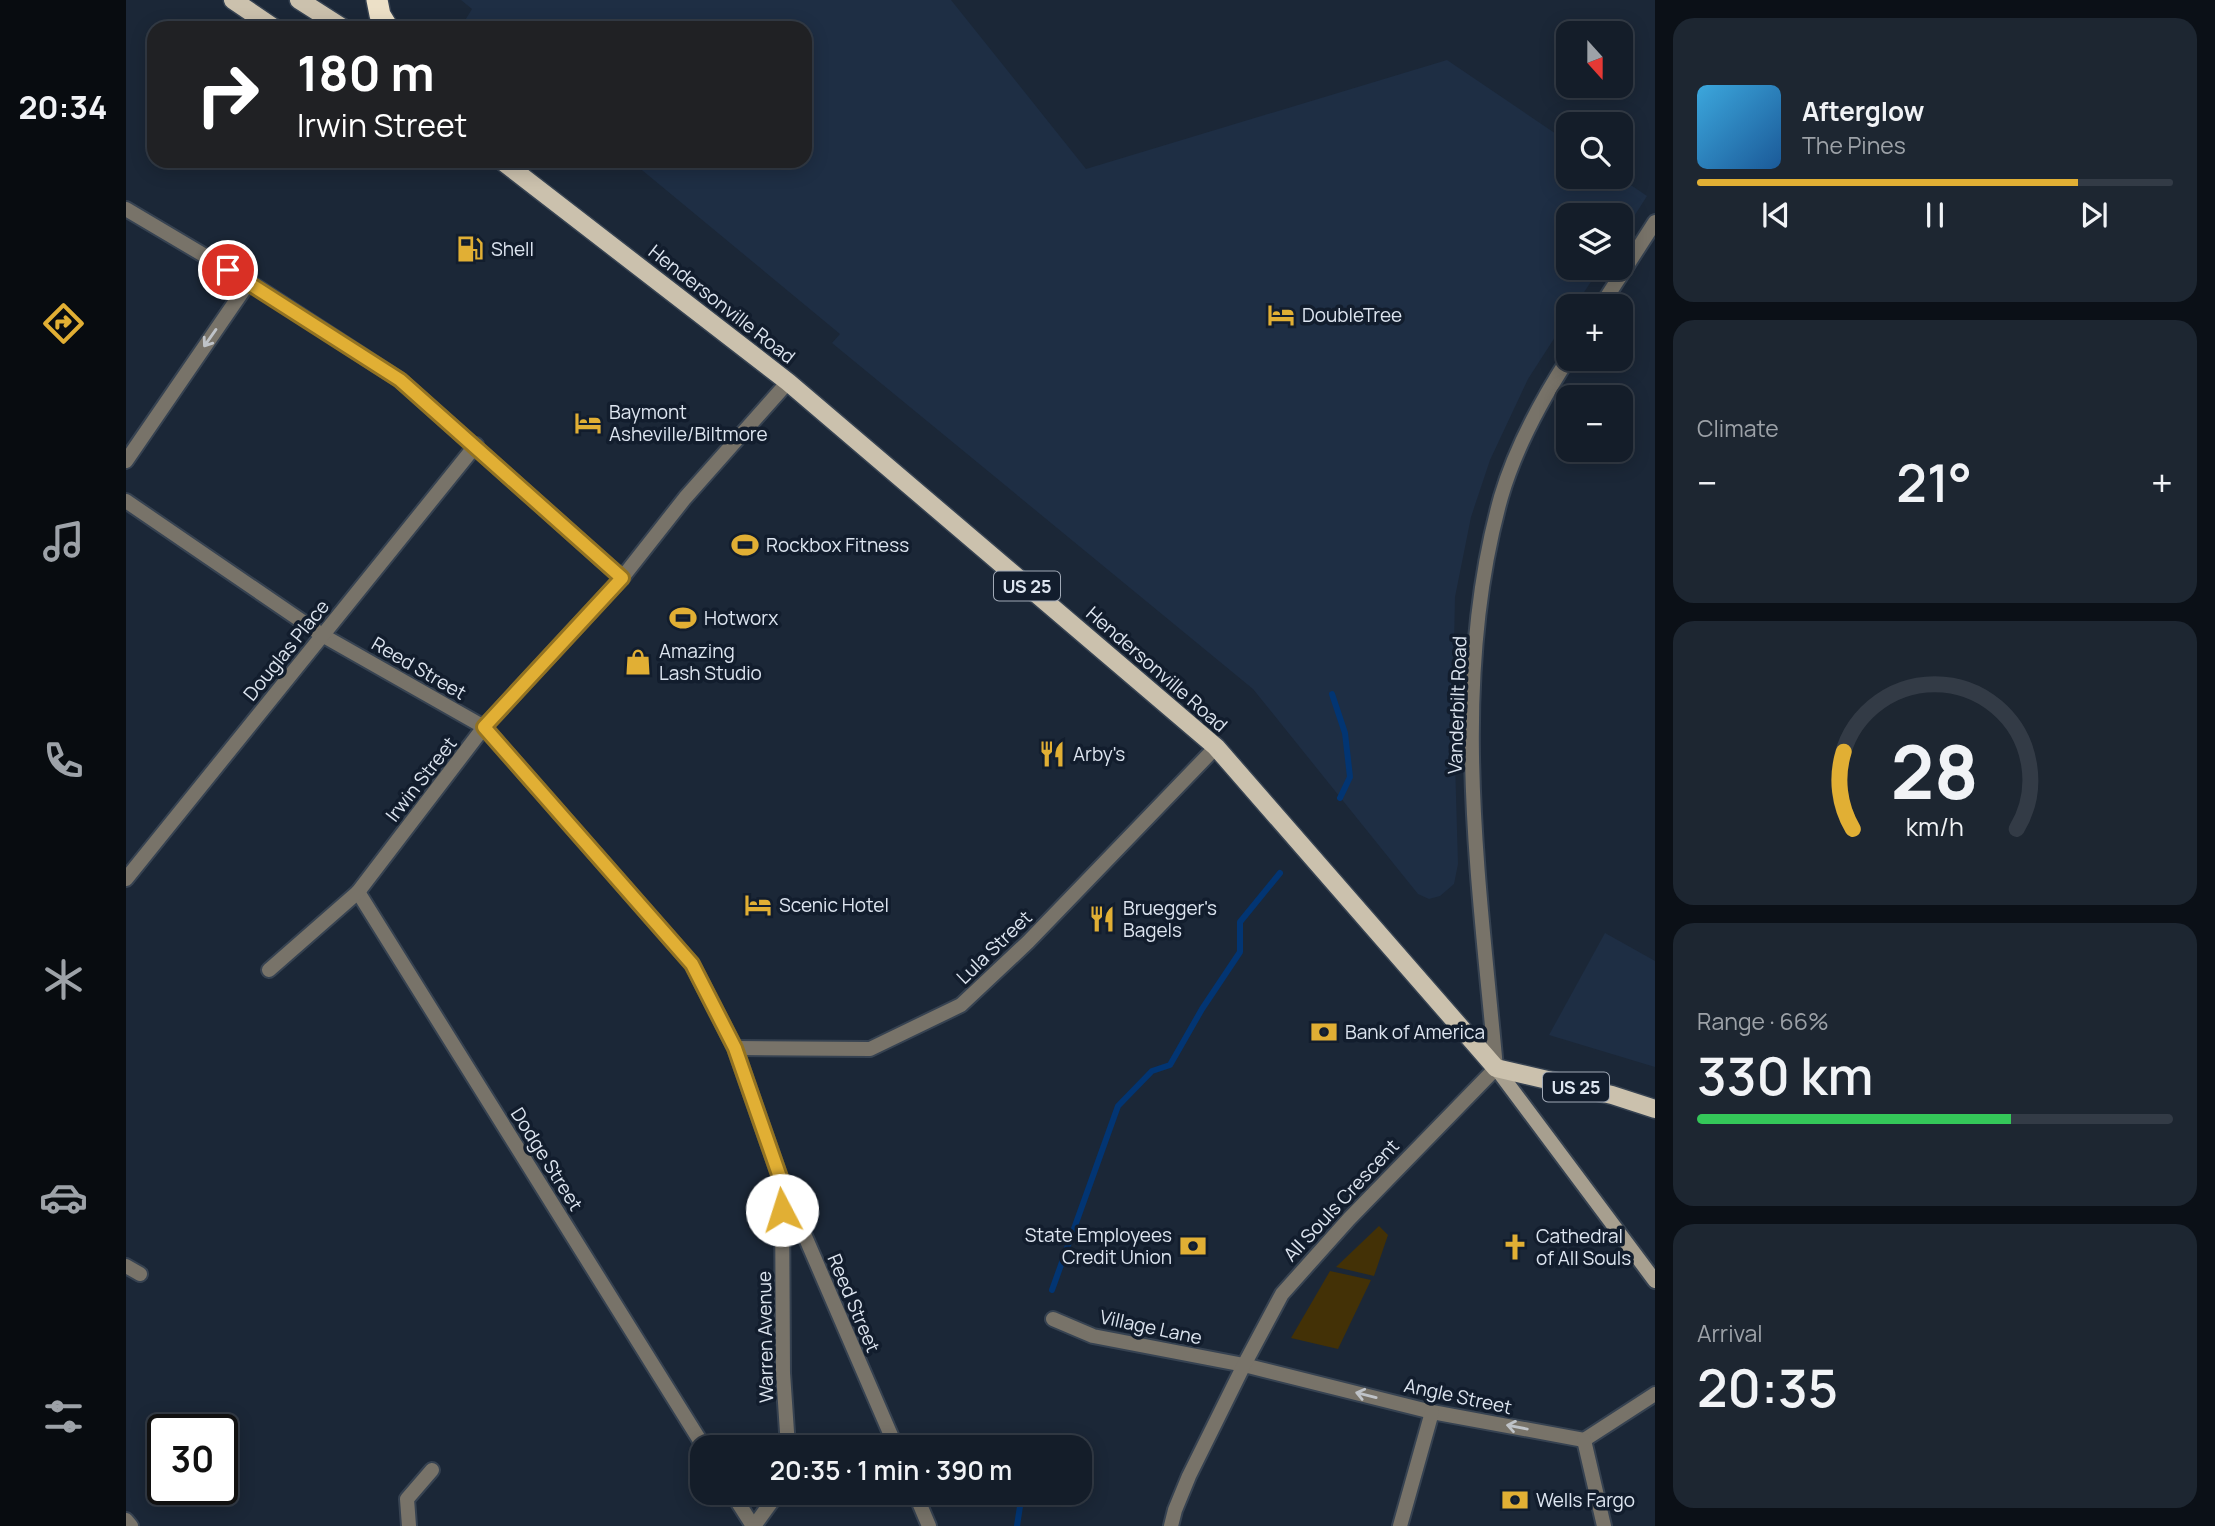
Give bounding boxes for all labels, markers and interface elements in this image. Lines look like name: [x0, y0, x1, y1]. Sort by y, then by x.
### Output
north arrow: [1556, 21, 1633, 98]
map controls: [1556, 21, 1633, 462]
text: 180 m: [297, 39, 435, 106]
icon: right: [182, 49, 273, 140]
text: 20:34: [18, 85, 108, 129]
text: Afterglow: [1802, 93, 1924, 129]
text: Irwin Street: [297, 103, 467, 147]
button: search: [1556, 112, 1633, 189]
text: The Pines: [1802, 129, 1906, 161]
icon: previous: [1757, 196, 1795, 234]
icon: pause: [1916, 196, 1954, 234]
icon: next: [2075, 196, 2113, 234]
button: layers: [1556, 203, 1633, 280]
fuel station icon: Shell: [455, 234, 485, 264]
place label: Shell: [491, 236, 534, 262]
street label: Hendersonville Road: [643, 239, 801, 369]
pin: [198, 240, 258, 300]
icon: arrive: [209, 251, 247, 289]
button: +: [1556, 294, 1633, 371]
icon: directions: [39, 299, 88, 348]
hotel icon: DoubleTree: [1266, 300, 1296, 330]
place label: DoubleTree: [1302, 302, 1402, 328]
one-way arrow: [203, 328, 217, 347]
button: −: [1556, 385, 1633, 462]
place label: Baymont Asheville/Biltmore: [609, 399, 768, 447]
hotel icon: Baymont Asheville/Biltmore: [573, 408, 603, 438]
text: Climate: [1697, 412, 1779, 444]
text: 21°: [1896, 447, 1972, 518]
text: −: [1697, 456, 1718, 508]
text: +: [2151, 456, 2173, 508]
icon: music: [39, 517, 88, 566]
sports icon: Rockbox Fitness: [730, 530, 760, 560]
place label: Rockbox Fitness: [766, 532, 909, 558]
road number: US 25: [994, 572, 1060, 600]
street label: Douglas Place: [237, 594, 335, 706]
street label: Hendersonville Road: [1081, 600, 1233, 738]
sports icon: Hotworx: [668, 603, 698, 633]
place label: Hotworx: [704, 605, 778, 631]
street label: Reed Street: [367, 630, 471, 706]
street label: Vanderbilt Road: [1442, 636, 1472, 774]
place label: Amazing Lash Studio: [659, 638, 762, 686]
shop icon: Amazing Lash Studio: [623, 647, 653, 677]
text: 28: [1891, 721, 1979, 821]
street label: Irwin Street: [380, 731, 462, 827]
icon: phone: [39, 736, 88, 785]
restaurant icon: Arby's: [1037, 739, 1067, 769]
place label: Arby's: [1073, 741, 1125, 767]
text: km/h: [1906, 809, 1964, 844]
hotel icon: Scenic Hotel: [743, 890, 773, 920]
place label: Scenic Hotel: [779, 892, 889, 918]
place label: Bruegger's Bagels: [1123, 895, 1217, 943]
street label: Lula Street: [951, 904, 1037, 990]
restaurant icon: Bruegger's Bagels: [1087, 904, 1117, 934]
icon: climate: [39, 955, 88, 1004]
text: Range · 66%: [1697, 1005, 1829, 1037]
bank icon: Bank of America: [1309, 1017, 1339, 1047]
place label: Bank of America: [1345, 1019, 1485, 1045]
text: 330 km: [1697, 1040, 1873, 1111]
road number: US 25: [1543, 1072, 1609, 1102]
street label: Dodge Street: [505, 1102, 589, 1216]
street label: All Souls Crescent: [1277, 1133, 1405, 1267]
icon: car: [39, 1173, 88, 1222]
position arrow: [745, 1173, 819, 1247]
place label: State Employees Credit Union: [1025, 1222, 1172, 1270]
place label: Cathedral of All Souls: [1536, 1223, 1631, 1271]
bank icon: State Employees Credit Union: [1178, 1231, 1208, 1261]
church icon: Cathedral of All Souls: [1500, 1232, 1530, 1262]
street label: Reed Street: [822, 1250, 886, 1356]
street label: Warren Avenue: [751, 1271, 779, 1403]
street label: Village Lane: [1098, 1304, 1204, 1350]
text: Arrival: [1697, 1317, 1763, 1349]
text: 20:35: [1697, 1352, 1838, 1423]
street label: Angle Street: [1402, 1372, 1514, 1420]
one-way arrow: [1355, 1388, 1378, 1401]
icon: filters: [39, 1392, 88, 1441]
speed limit sign: 30: [147, 1414, 238, 1505]
one-way arrow: [1506, 1420, 1529, 1434]
text: 20:35 · 1 min · 390 m: [770, 1452, 1012, 1488]
bank icon: Wells Fargo: [1500, 1485, 1530, 1515]
place label: Wells Fargo: [1536, 1487, 1635, 1513]

